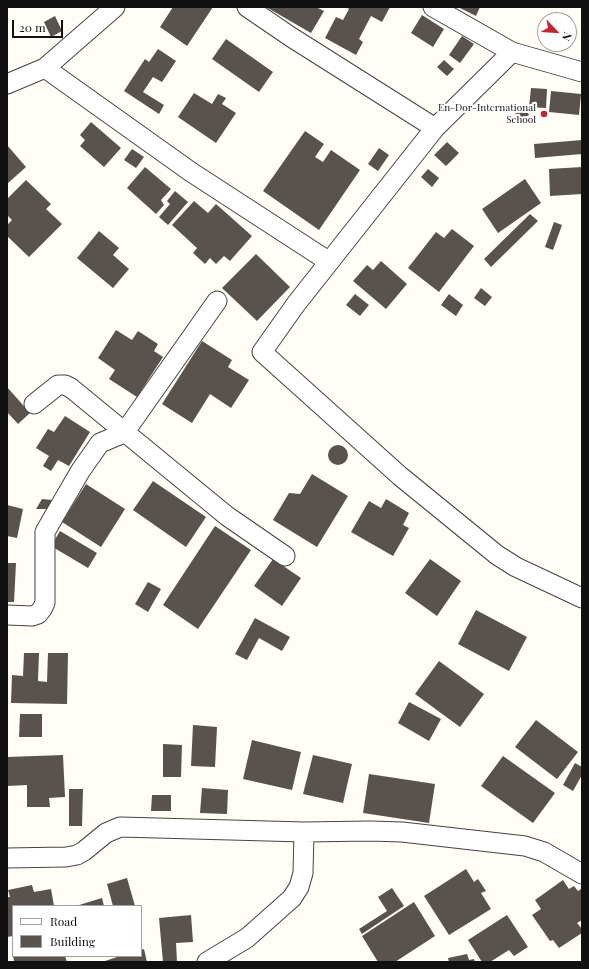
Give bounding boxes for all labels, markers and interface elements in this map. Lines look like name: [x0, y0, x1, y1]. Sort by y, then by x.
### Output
scale bar: [14, 12, 65, 38]
north arrow: [537, 12, 577, 52]
text: 20 m: [19, 19, 46, 35]
text: N: [559, 30, 576, 44]
place label: En-Dor-International School: [438, 102, 536, 126]
marker: En-Dor-International School: [539, 109, 549, 119]
legend: [12, 905, 142, 957]
text: Road: [50, 913, 77, 929]
text: Building: [50, 933, 95, 949]

